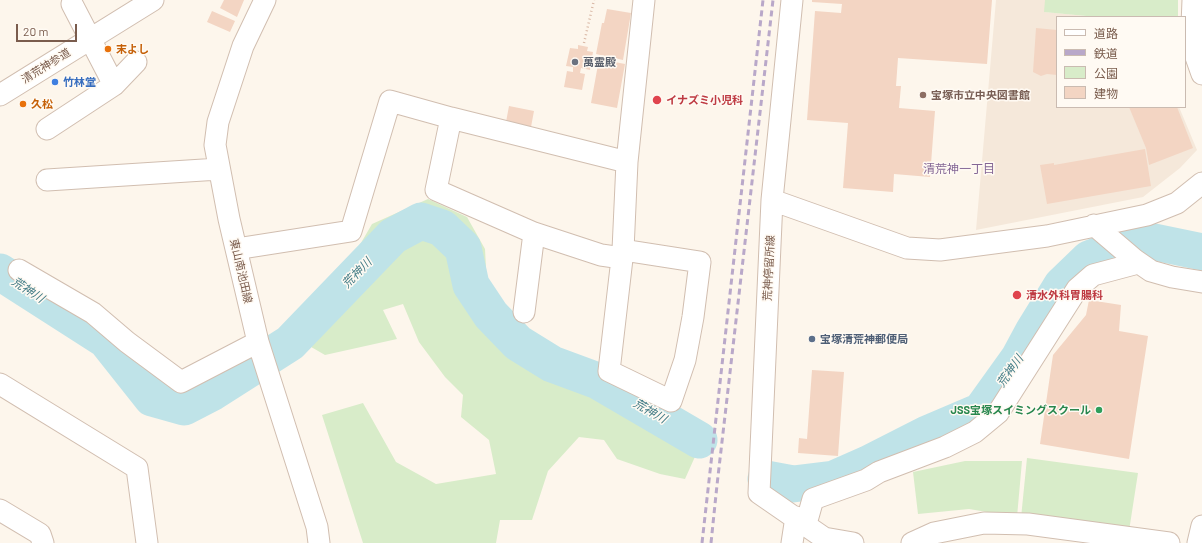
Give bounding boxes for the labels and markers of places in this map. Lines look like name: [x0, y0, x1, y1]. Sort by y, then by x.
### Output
place label: 末よし: [116, 42, 149, 56]
marker: 末よし: [103, 44, 113, 54]
place label: 萬霊殿: [583, 55, 616, 69]
marker: 萬霊殿: [570, 57, 580, 67]
place label: 竹林堂: [63, 75, 96, 89]
marker: 竹林堂: [50, 77, 60, 87]
place label: 宝塚市立中央図書館: [931, 88, 1030, 102]
marker: 宝塚市立中央図書館: [918, 90, 928, 100]
place label: イナズミ小児科: [666, 93, 743, 107]
marker: イナズミ小児科: [651, 94, 663, 106]
place label: 久松: [31, 97, 53, 111]
marker: 久松: [18, 99, 28, 109]
place label: 清水外科胃腸科: [1026, 288, 1103, 302]
marker: 清水外科胃腸科: [1011, 289, 1023, 301]
place label: 宝塚清荒神郵便局: [820, 332, 908, 346]
marker: 宝塚清荒神郵便局: [807, 334, 817, 344]
place label: JSS宝塚スイミングスクール: [950, 403, 1091, 417]
marker: JSS宝塚スイミングスクール: [1094, 405, 1104, 415]

